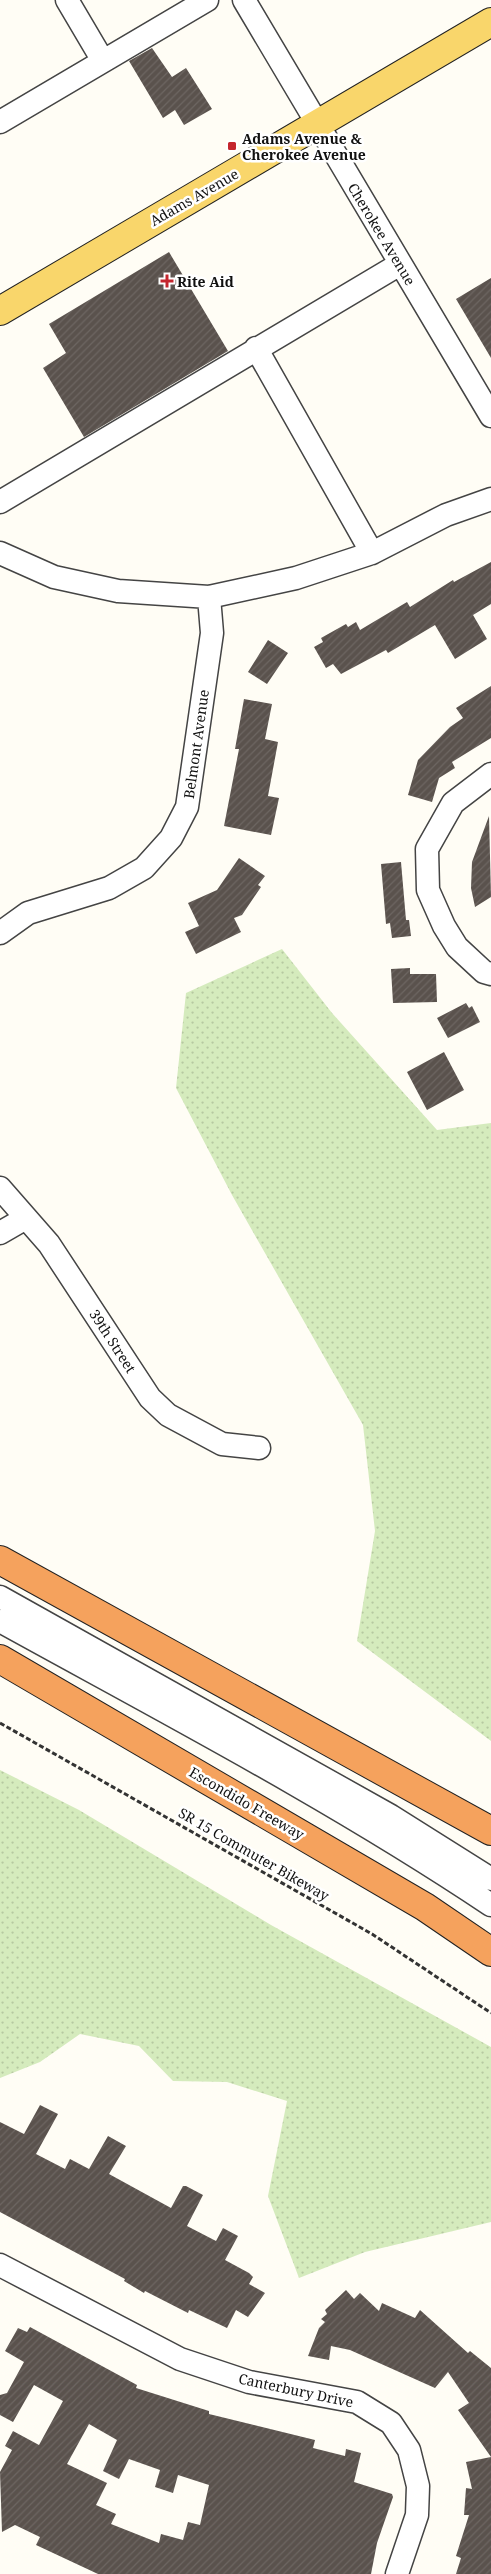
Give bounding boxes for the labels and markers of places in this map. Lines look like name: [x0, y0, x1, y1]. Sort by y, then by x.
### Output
place label: Adams Avenue & Cherokee Avenue: [242, 129, 366, 164]
marker: Adams Avenue & Cherokee Avenue: [226, 140, 238, 152]
place label: Rite Aid: [177, 272, 234, 291]
marker: Rite Aid: [161, 275, 173, 287]

